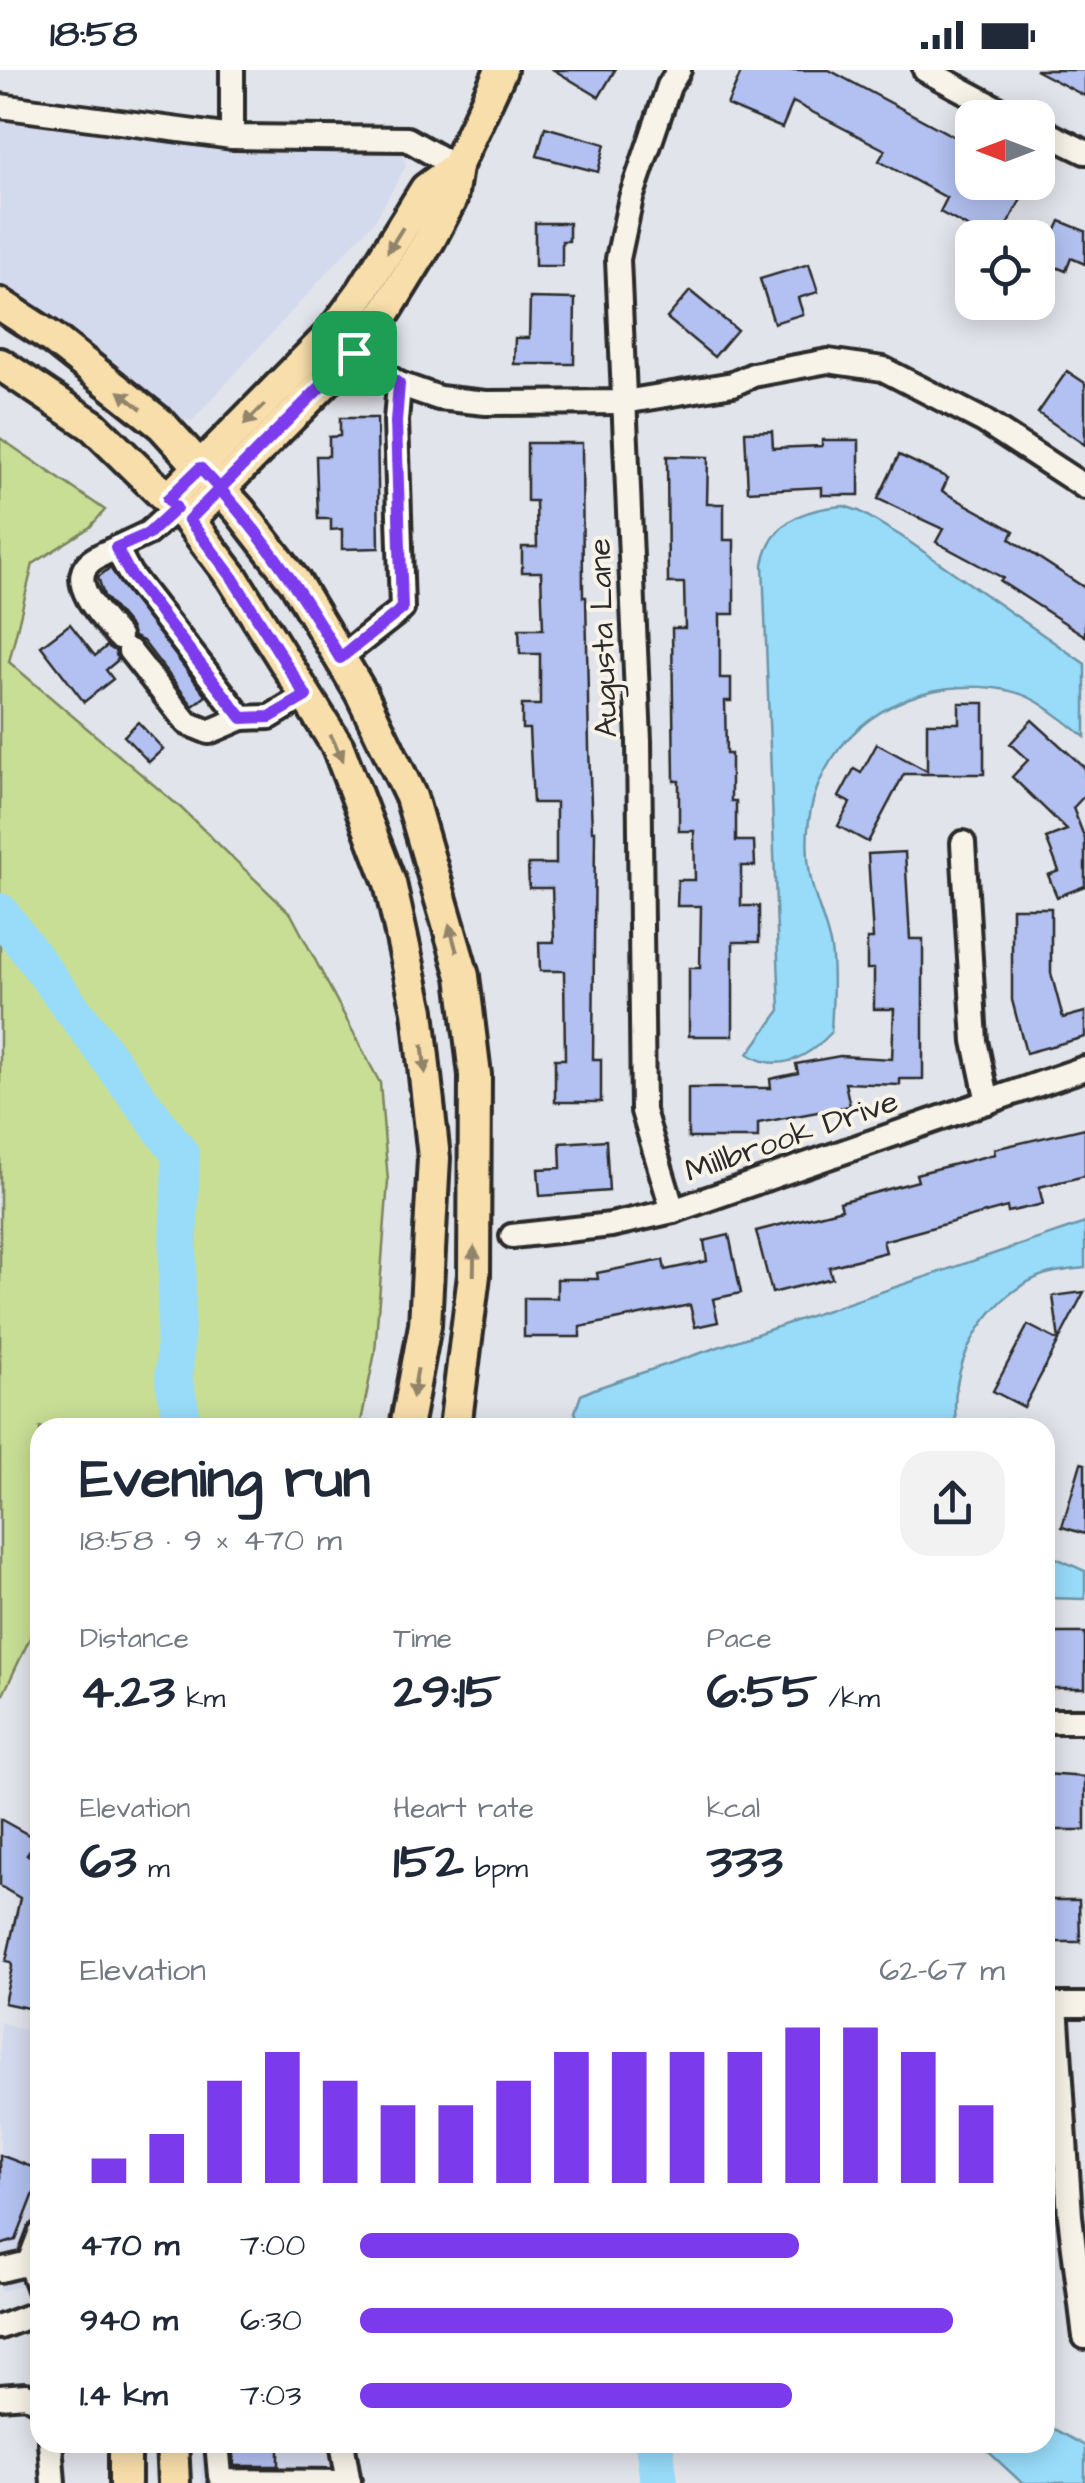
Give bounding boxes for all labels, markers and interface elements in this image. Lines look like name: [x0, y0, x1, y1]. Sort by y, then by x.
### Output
text: 18:58: [50, 9, 137, 61]
north arrow: [955, 100, 1055, 200]
map controls: [955, 100, 1055, 320]
button: locate: [955, 220, 1055, 320]
one-way arrow: [387, 227, 405, 254]
pin: [312, 311, 397, 396]
icon: arrive: [327, 326, 382, 381]
one-way arrow: [118, 390, 143, 411]
one-way arrow: [243, 402, 266, 426]
street label: Augusta Lane: [578, 538, 629, 738]
one-way arrow: [328, 734, 345, 763]
one-way arrow: [444, 923, 460, 954]
one-way arrow: [416, 1044, 432, 1076]
street label: Millbrook Drive: [679, 1079, 904, 1194]
one-way arrow: [466, 1245, 482, 1277]
one-way arrow: [407, 1367, 422, 1399]
text: Evening run: [80, 1442, 370, 1518]
button: share: [900, 1451, 1005, 1556]
text: 18:58 · 9 × 470 m: [80, 1518, 342, 1563]
text: Distance: [80, 1619, 189, 1658]
text: Time: [393, 1619, 452, 1658]
text: Pace: [707, 1619, 772, 1658]
text: 4.23: [80, 1658, 175, 1727]
text: 29:15: [393, 1658, 501, 1727]
text: 6:55: [707, 1658, 817, 1727]
text: km: [175, 1679, 225, 1718]
text: /km: [817, 1679, 880, 1718]
text: Elevation: [80, 1789, 190, 1828]
text: Heart rate: [393, 1789, 534, 1828]
text: kcal: [707, 1789, 760, 1828]
text: 63: [80, 1828, 137, 1897]
text: 152: [393, 1828, 464, 1897]
text: 333: [707, 1828, 783, 1897]
text: m: [137, 1849, 170, 1888]
text: bpm: [464, 1849, 528, 1888]
text: Elevation: [80, 1948, 206, 1993]
text: 62–67 m: [879, 1948, 1005, 1993]
text: 470 m: [80, 2223, 179, 2268]
text: 7:00: [240, 2223, 305, 2268]
text: 940 m: [80, 2298, 178, 2343]
text: 6:30: [240, 2298, 302, 2343]
text: 1.4 km: [80, 2373, 168, 2418]
text: 7:03: [240, 2373, 302, 2418]

